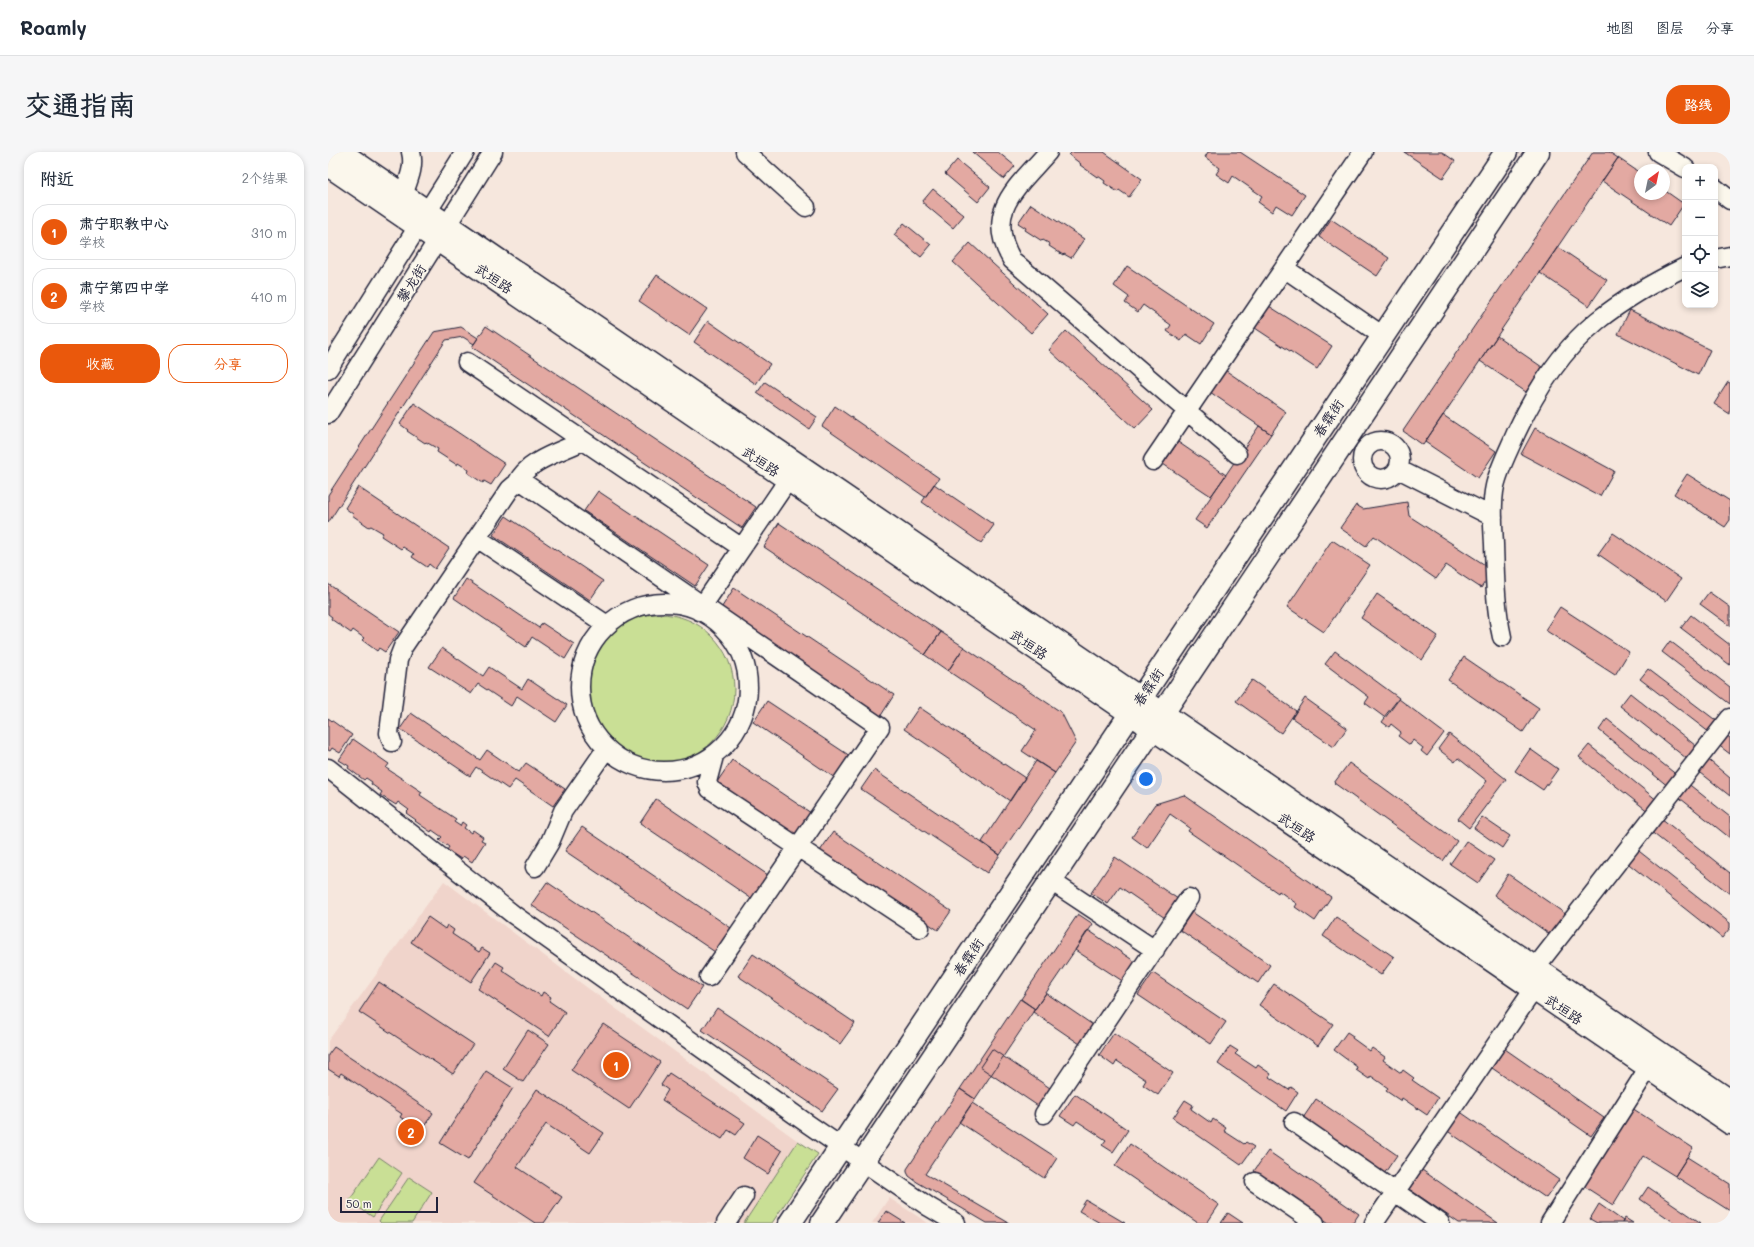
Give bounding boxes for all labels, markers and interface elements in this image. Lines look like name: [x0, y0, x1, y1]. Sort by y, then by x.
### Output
text: Roamly: [20, 15, 87, 40]
text: 地图: [1606, 18, 1634, 37]
text: 图层: [1656, 18, 1684, 37]
text: 分享: [1706, 18, 1734, 37]
button: 路线: [1666, 85, 1730, 124]
text: 交通指南: [24, 86, 136, 122]
north arrow: [1634, 164, 1670, 200]
map controls: [1682, 164, 1718, 308]
button: +: [1682, 164, 1718, 200]
text: 附近: [40, 167, 74, 189]
text: 2个结果: [242, 169, 288, 186]
button: −: [1682, 200, 1718, 236]
text: 肃宁职教中心: [79, 213, 169, 233]
text: 1: [51, 224, 57, 241]
text: 310 m: [251, 224, 287, 241]
text: 学校: [79, 233, 105, 250]
button: locate: [1682, 236, 1718, 272]
street label: 武垣路: [471, 258, 517, 298]
street label: 攀龙街: [392, 260, 430, 306]
button: layers: [1682, 272, 1718, 308]
text: 肃宁第四中学: [79, 277, 169, 297]
text: 2: [50, 288, 58, 305]
text: 410 m: [251, 288, 287, 305]
text: 学校: [79, 297, 105, 314]
button: 收藏: [40, 344, 160, 383]
button: 分享: [168, 344, 288, 383]
street label: 春霖街: [1308, 395, 1348, 441]
street label: 武垣路: [738, 441, 784, 481]
street label: 武垣路: [1006, 624, 1052, 664]
street label: 春霖街: [1128, 664, 1168, 710]
your location: [1136, 769, 1156, 789]
street label: 武垣路: [1274, 807, 1320, 847]
street label: 春霖街: [948, 934, 988, 980]
street label: 武垣路: [1541, 989, 1587, 1029]
pin: 1: [603, 1050, 629, 1080]
pin: 2: [398, 1117, 424, 1147]
scale bar: [340, 1195, 438, 1214]
text: 50 m: [346, 1196, 372, 1211]

